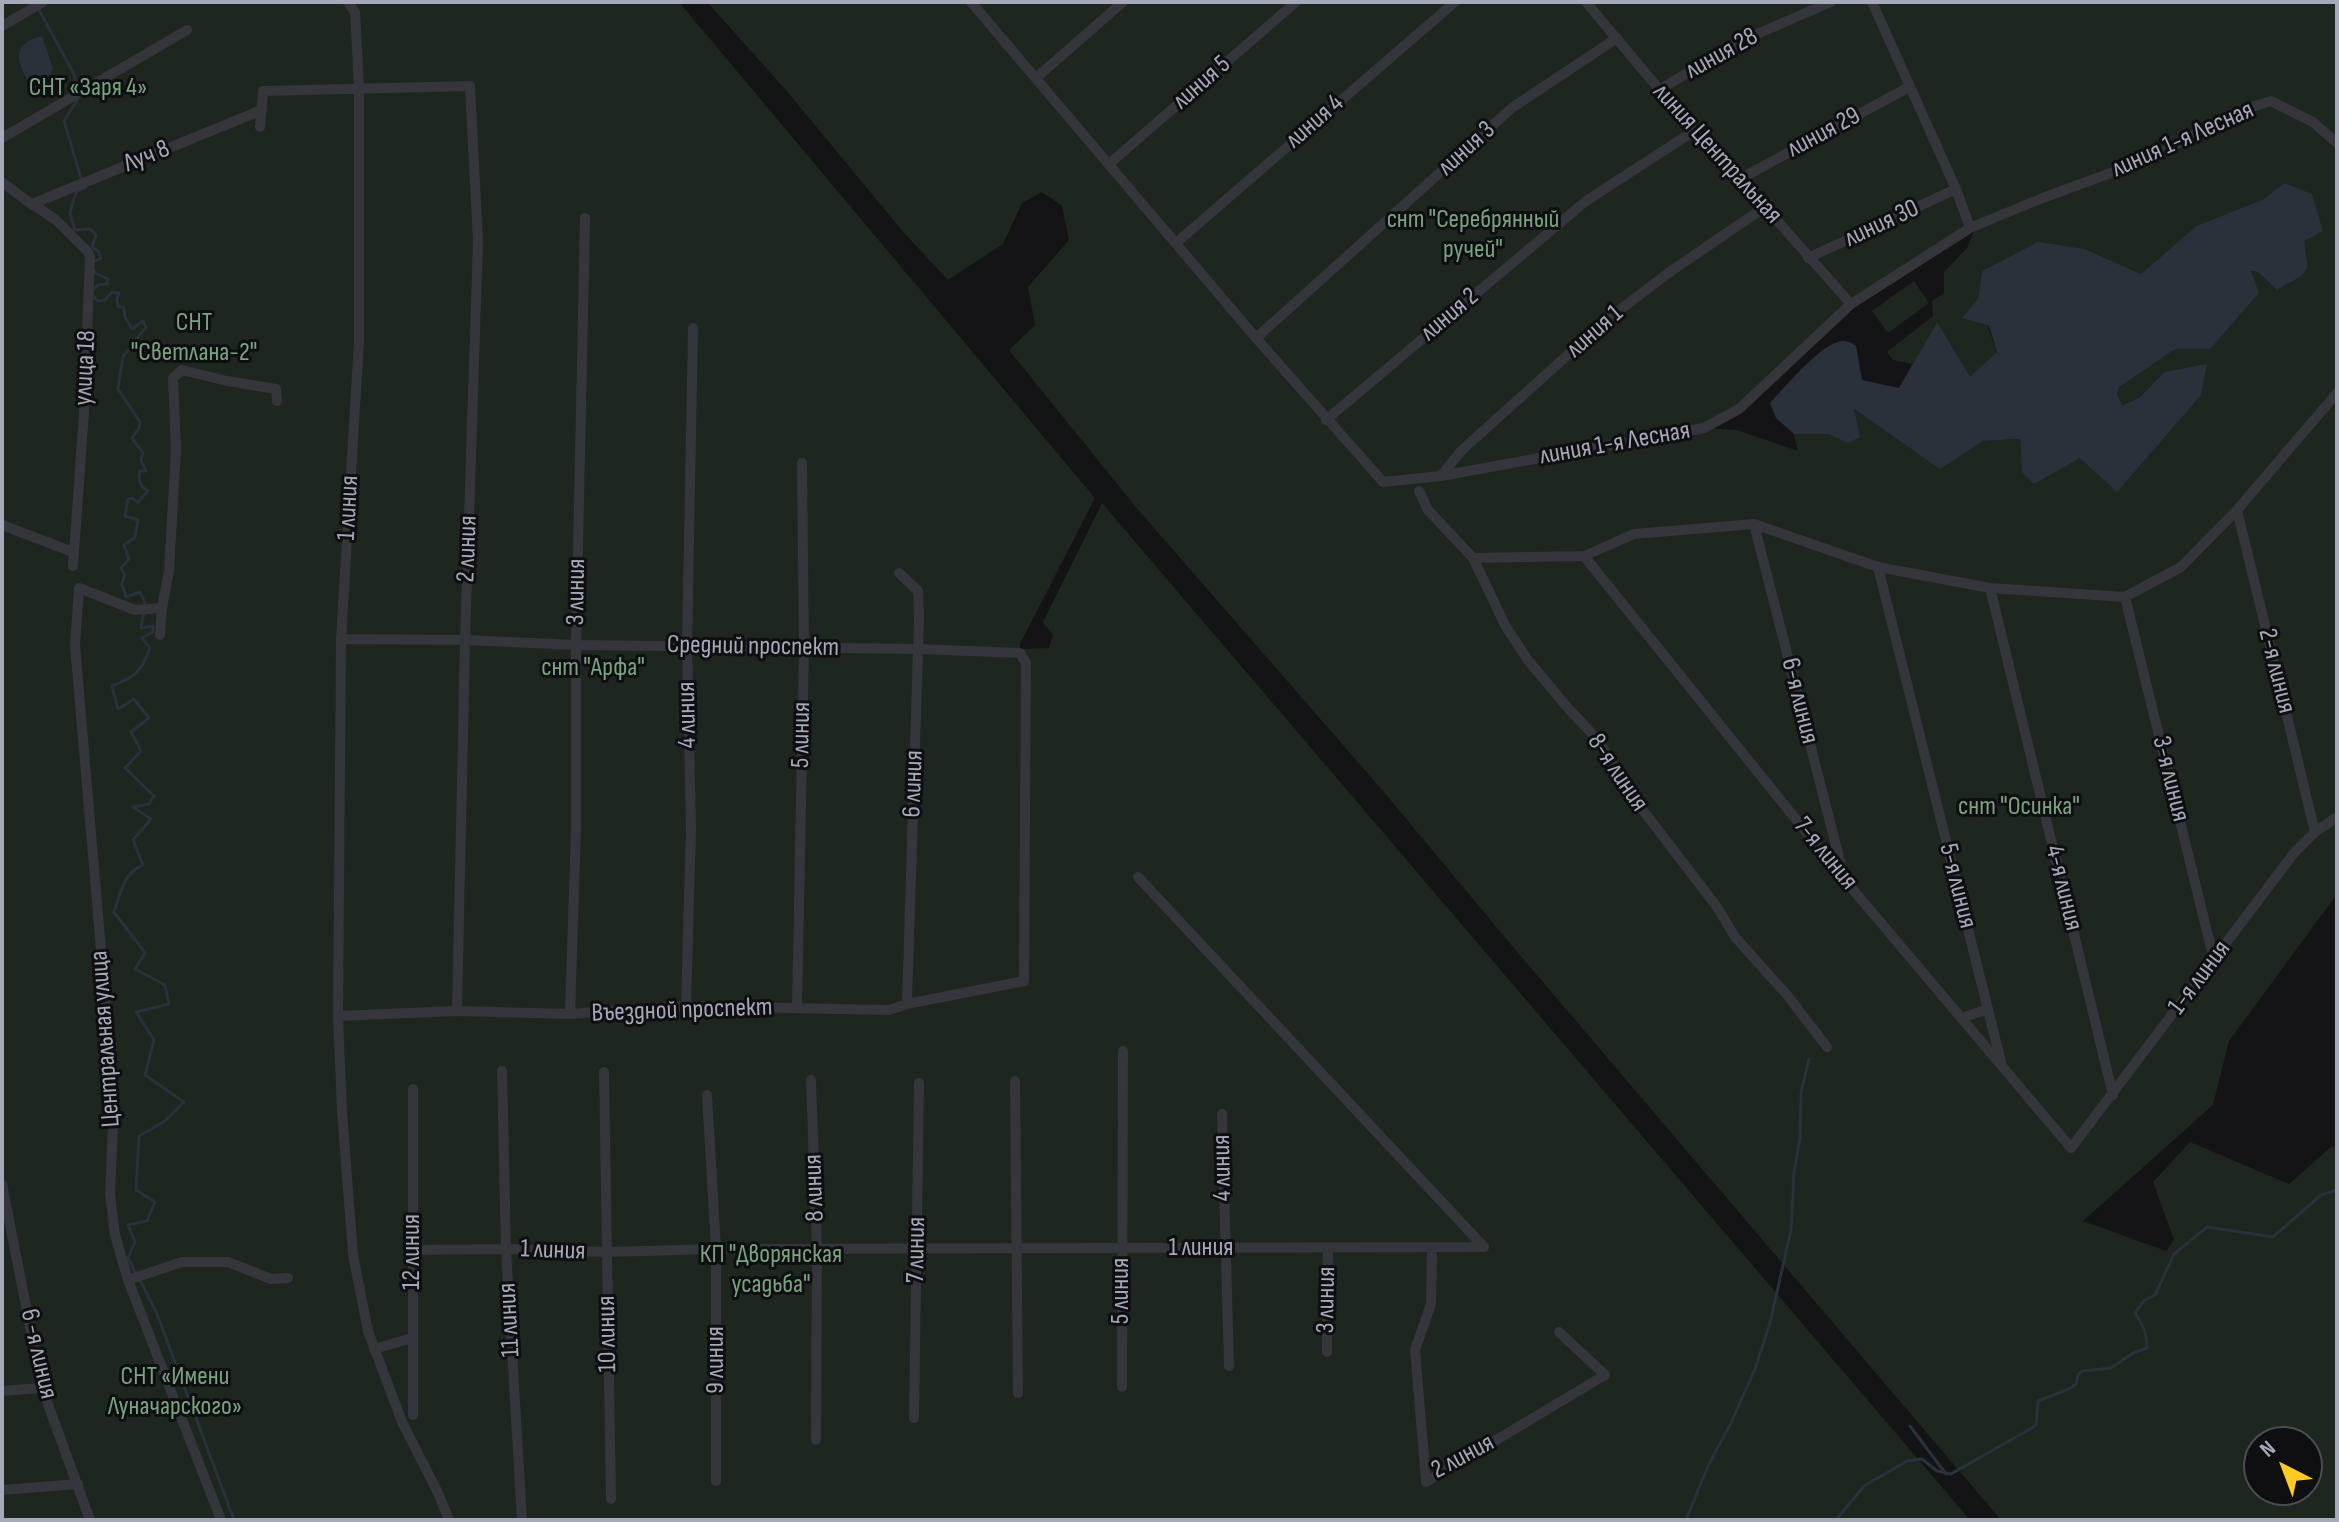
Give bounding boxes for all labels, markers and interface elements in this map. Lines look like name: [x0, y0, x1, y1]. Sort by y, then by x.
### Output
street label: линия 28: [1680, 21, 1764, 87]
street label: линия 5: [1167, 49, 1237, 117]
park label: СНТ «Заря 4»: [29, 72, 147, 104]
street label: линия Центральная: [1646, 77, 1788, 231]
street label: линия 4: [1280, 88, 1350, 156]
street label: линия 1-я Лесная: [2107, 95, 2259, 185]
street label: линия 29: [1782, 101, 1866, 165]
street label: линия 3: [1432, 115, 1502, 183]
street label: Луч 8: [120, 134, 174, 180]
street label: линия 30: [1840, 193, 1924, 255]
park label: снт "Серебрянный ручей": [1387, 204, 1559, 266]
street label: линия 2: [1414, 282, 1486, 348]
street label: линия 1: [1560, 299, 1630, 365]
park label: СНТ "Светлана-2": [131, 307, 257, 368]
street label: улица 18: [68, 330, 104, 406]
street label: линия 1-я Лесная: [1537, 415, 1693, 473]
street label: 1 линия: [332, 475, 366, 541]
street label: 2 линия: [451, 515, 485, 583]
street label: 3 линия: [561, 558, 593, 626]
street label: 2-я линия: [2250, 625, 2302, 717]
street label: Средний проспект: [667, 630, 839, 664]
park label: снт "Арфа": [541, 652, 645, 684]
street label: 6-я линия: [1773, 655, 1825, 747]
street label: 4 линия: [672, 681, 704, 749]
street label: 5 линия: [786, 702, 818, 768]
street label: 8-я линия: [1580, 728, 1654, 818]
street label: 3-я линия: [2144, 733, 2196, 825]
street label: 6 линия: [897, 750, 931, 818]
park label: снт "Осинка": [1958, 791, 2080, 823]
street label: 7-я линия: [1786, 811, 1864, 897]
street label: 5-я линия: [1931, 840, 1983, 932]
street label: 4-я линия: [2037, 842, 2089, 934]
street label: 1-я линия: [2162, 935, 2238, 1021]
street label: Центральная улица: [84, 950, 128, 1128]
street label: Въездной проспект: [591, 992, 773, 1030]
street label: 4 линия: [1207, 1134, 1239, 1202]
street label: 8 линия: [798, 1154, 832, 1222]
street label: 12 линия: [396, 1214, 428, 1290]
street label: 7 линия: [901, 1217, 933, 1283]
street label: 1 линия: [1168, 1232, 1234, 1264]
street label: 1 линия: [520, 1234, 586, 1268]
park label: КП "Дворянская усадьба": [700, 1239, 842, 1300]
street label: 5 линия: [1105, 1258, 1137, 1324]
street label: 3 линия: [1311, 1266, 1343, 1334]
street label: 11 линия: [492, 1282, 528, 1358]
street label: 10 линия: [592, 1295, 624, 1373]
street label: 6 -я линия: [13, 1306, 63, 1402]
street label: 9 линия: [700, 1326, 732, 1394]
park label: СНТ «Имени Луначарского»: [108, 1361, 242, 1422]
north arrow: [2243, 1426, 2323, 1506]
street label: 2 линия: [1426, 1428, 1500, 1486]
text: N: [2255, 1435, 2281, 1463]

